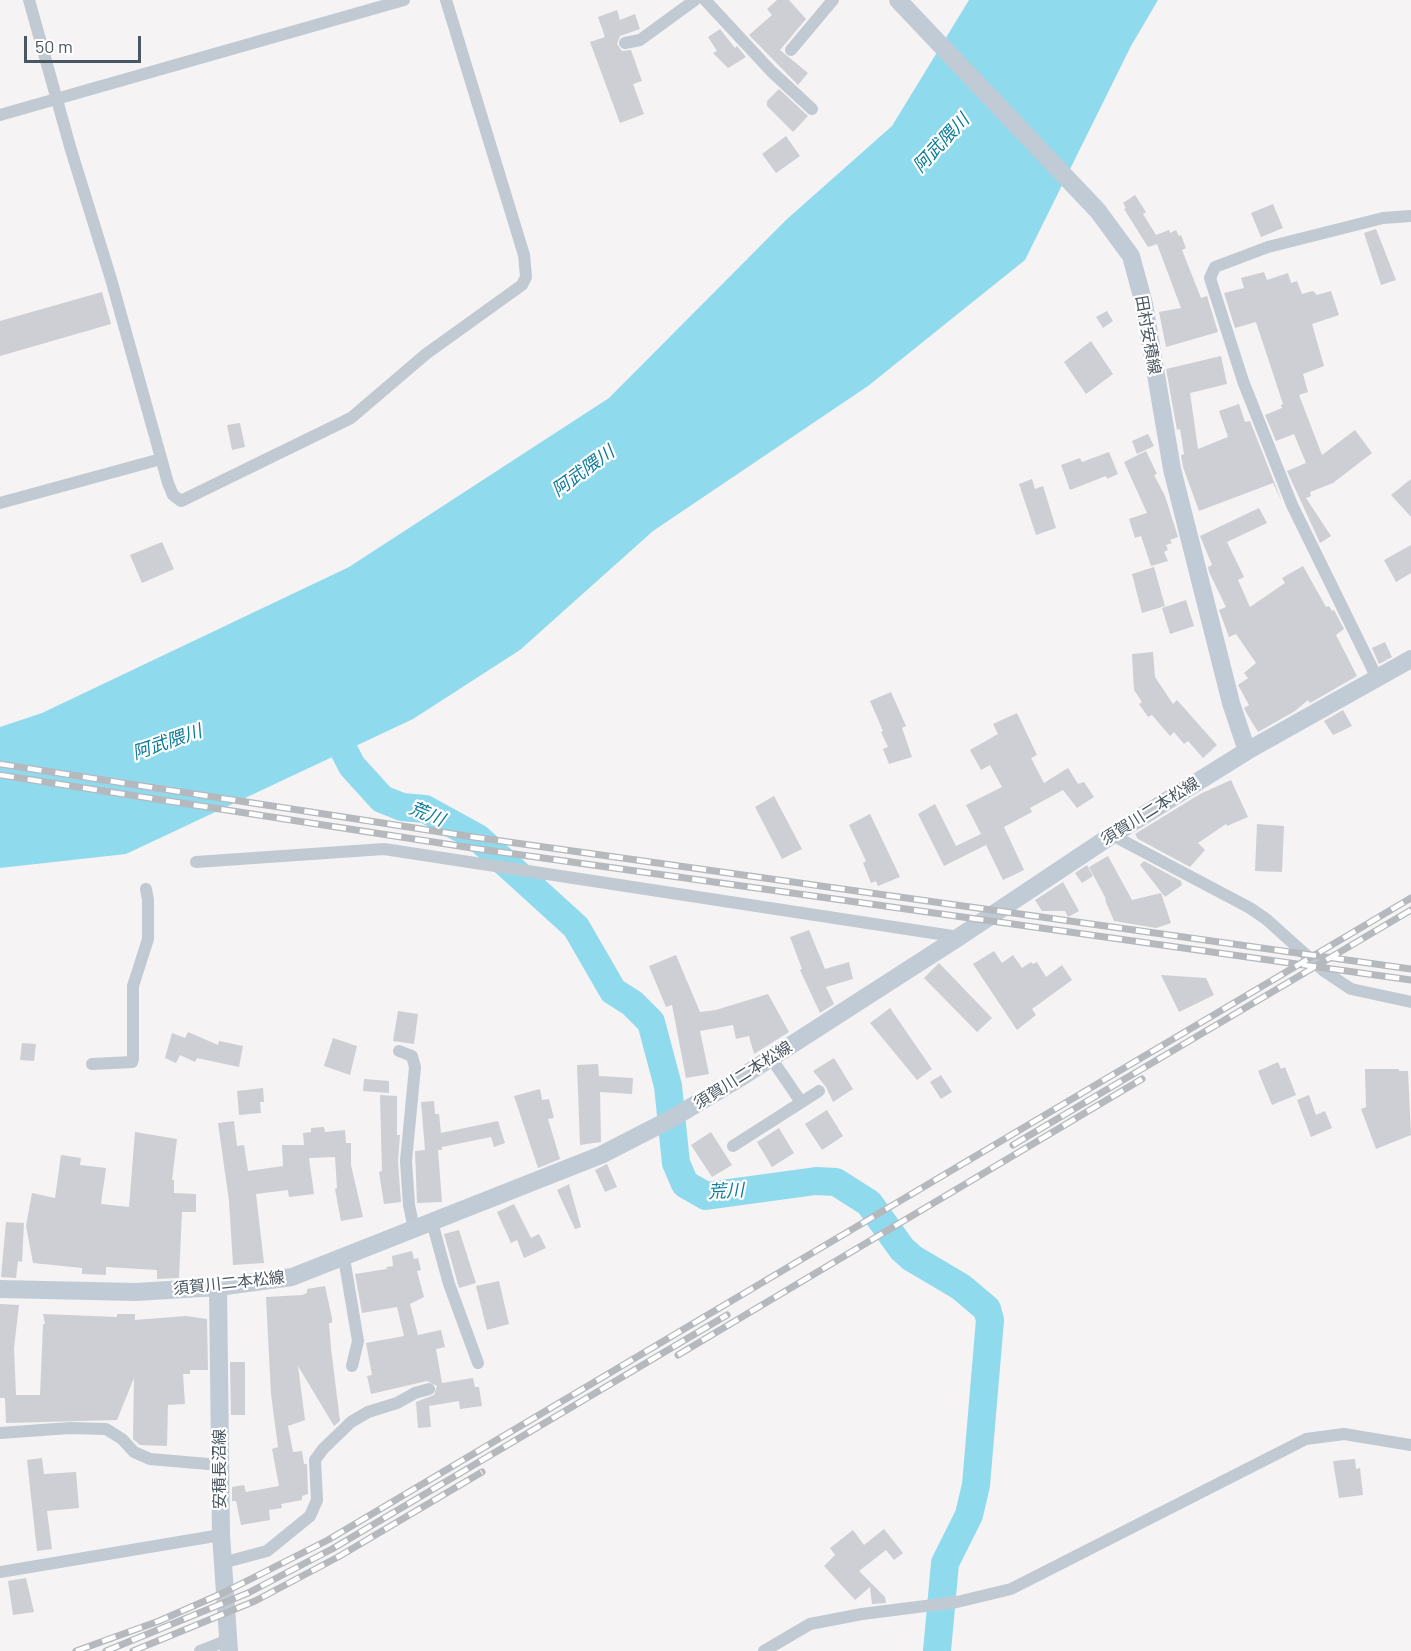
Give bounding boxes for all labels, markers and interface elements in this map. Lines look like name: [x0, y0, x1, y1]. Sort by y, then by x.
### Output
scale bar: [27, 24, 144, 62]
text: 50 m: [35, 35, 73, 57]
water label: 阿武隈川: [909, 109, 973, 177]
street label: 田村安積線: [1132, 294, 1164, 376]
water label: 阿武隈川: [548, 441, 618, 501]
water label: 阿武隈川: [129, 720, 205, 764]
street label: 須賀川二本松線: [1097, 773, 1203, 849]
water label: 荒川: [406, 797, 448, 831]
street label: 須賀川二本松線: [690, 1037, 796, 1113]
water label: 荒川: [707, 1179, 745, 1203]
street label: 須賀川二本松線: [172, 1268, 286, 1298]
street label: 安積長沼線: [210, 1429, 230, 1509]

